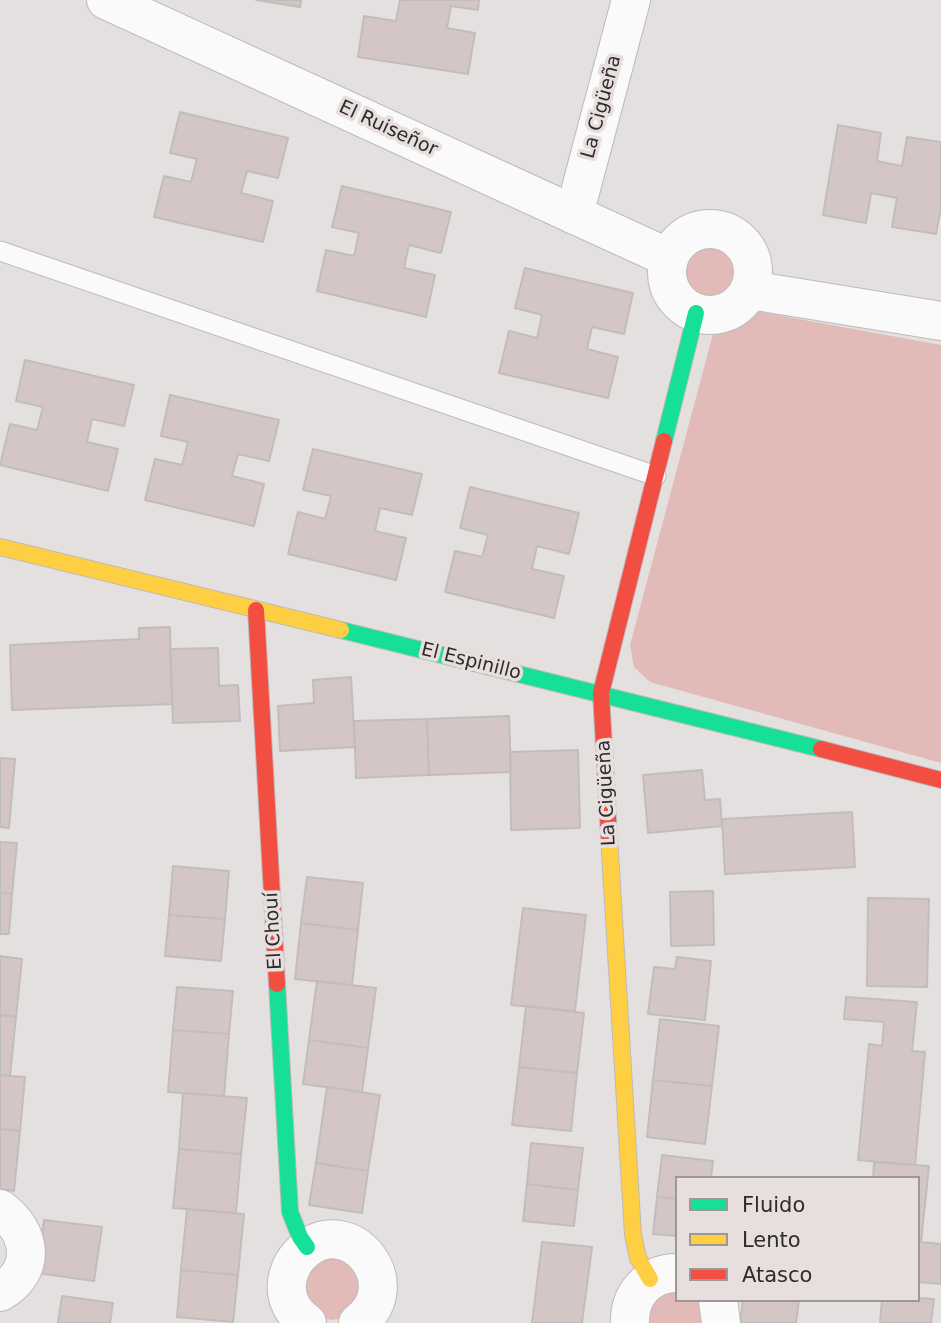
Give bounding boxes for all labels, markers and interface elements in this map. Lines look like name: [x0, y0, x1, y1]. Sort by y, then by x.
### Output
street label: La Cigüeña: [577, 53, 627, 161]
street label: El Ruiseñor: [335, 96, 441, 162]
street label: El Espinillo: [419, 639, 523, 685]
street label: La Cigüeña: [593, 739, 621, 847]
street label: El Chouí: [261, 892, 287, 970]
legend: [675, 1176, 920, 1302]
text: Fluido: [742, 1193, 805, 1217]
text: Lento: [742, 1228, 801, 1252]
text: Atasco: [742, 1263, 812, 1287]

